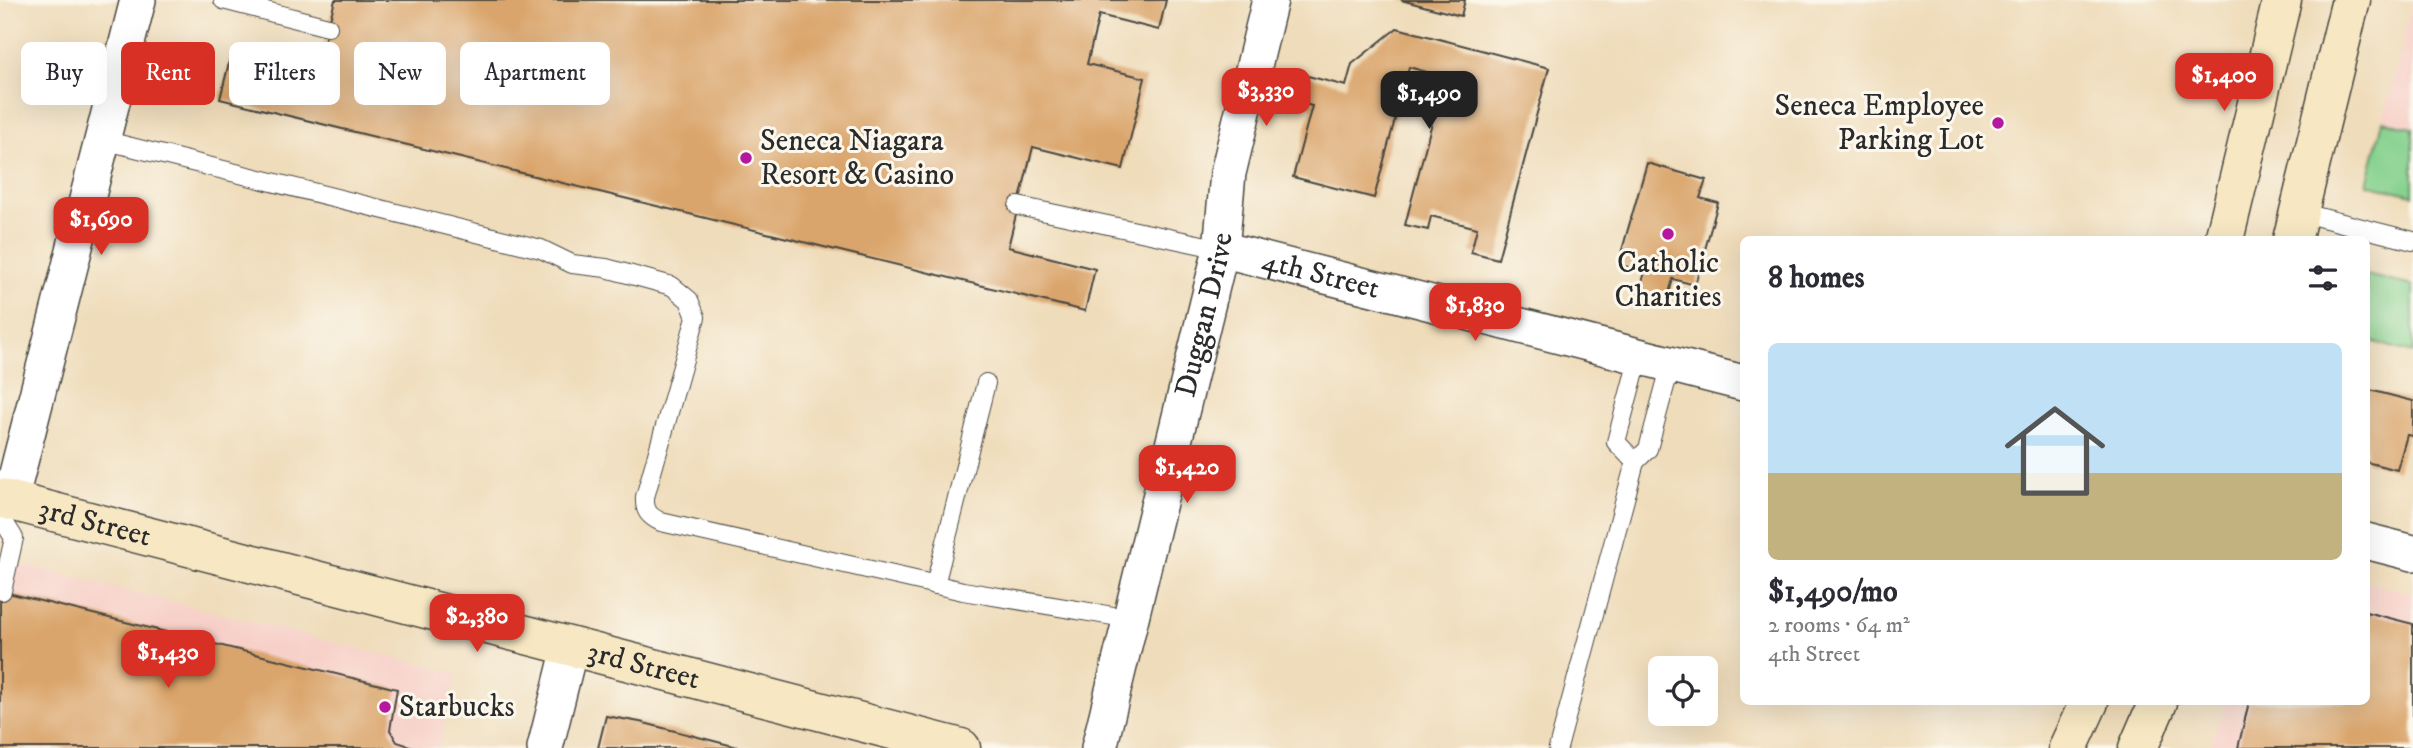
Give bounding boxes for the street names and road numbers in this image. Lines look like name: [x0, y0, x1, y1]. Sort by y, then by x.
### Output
street label: Duggan Drive: [1167, 231, 1241, 401]
street label: 4th Street: [1258, 242, 1383, 307]
street label: 3rd Street: [35, 490, 155, 555]
street label: 3rd Street: [583, 633, 704, 698]

